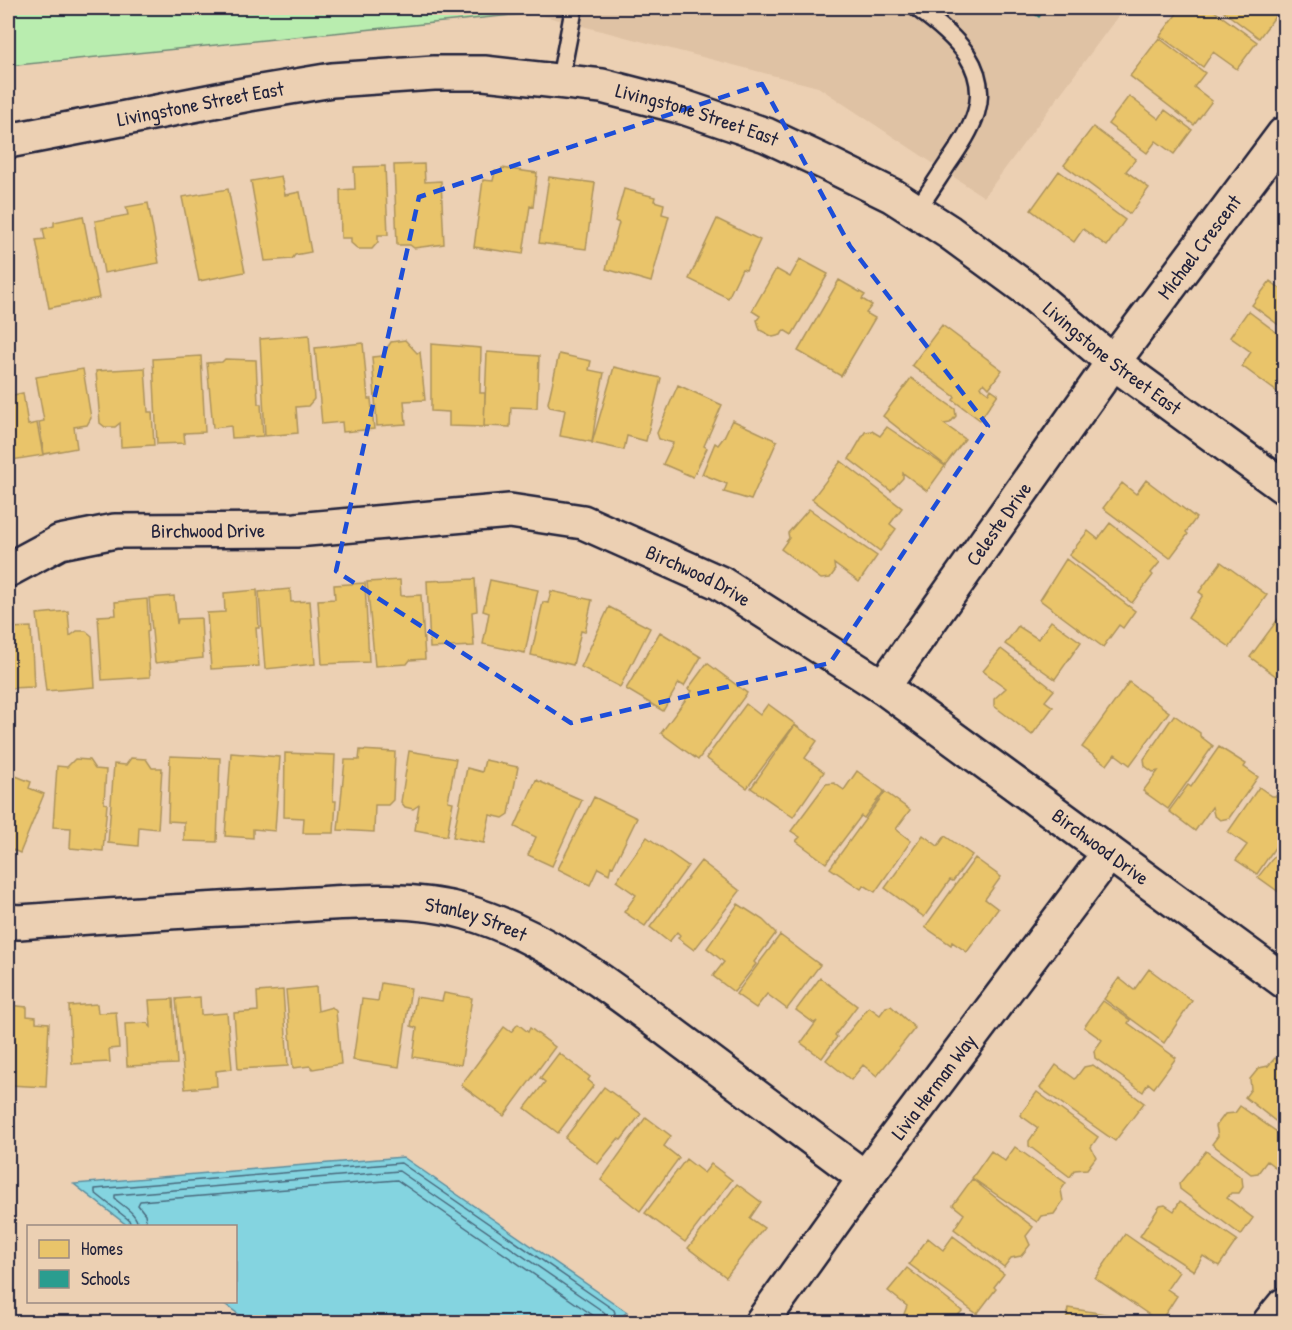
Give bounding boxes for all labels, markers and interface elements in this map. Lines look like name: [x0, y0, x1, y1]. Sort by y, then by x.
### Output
street label: Livingstone Street East: [115, 74, 287, 132]
street label: Livingstone Street East: [613, 76, 784, 153]
street label: Michael Crescent: [1151, 188, 1248, 304]
street label: Livingstone Street East: [1038, 295, 1188, 421]
street label: Celeste Drive: [959, 476, 1037, 571]
street label: Birchwood Drive: [151, 516, 265, 544]
street label: Birchwood Drive: [642, 538, 756, 612]
street label: Birchwood Drive: [1047, 802, 1155, 891]
street label: Stanley Street: [424, 890, 533, 948]
street label: Livia Herman Way: [884, 1028, 982, 1145]
legend: [27, 1225, 237, 1303]
text: Homes: [81, 1236, 123, 1261]
text: Schools: [81, 1266, 130, 1291]

